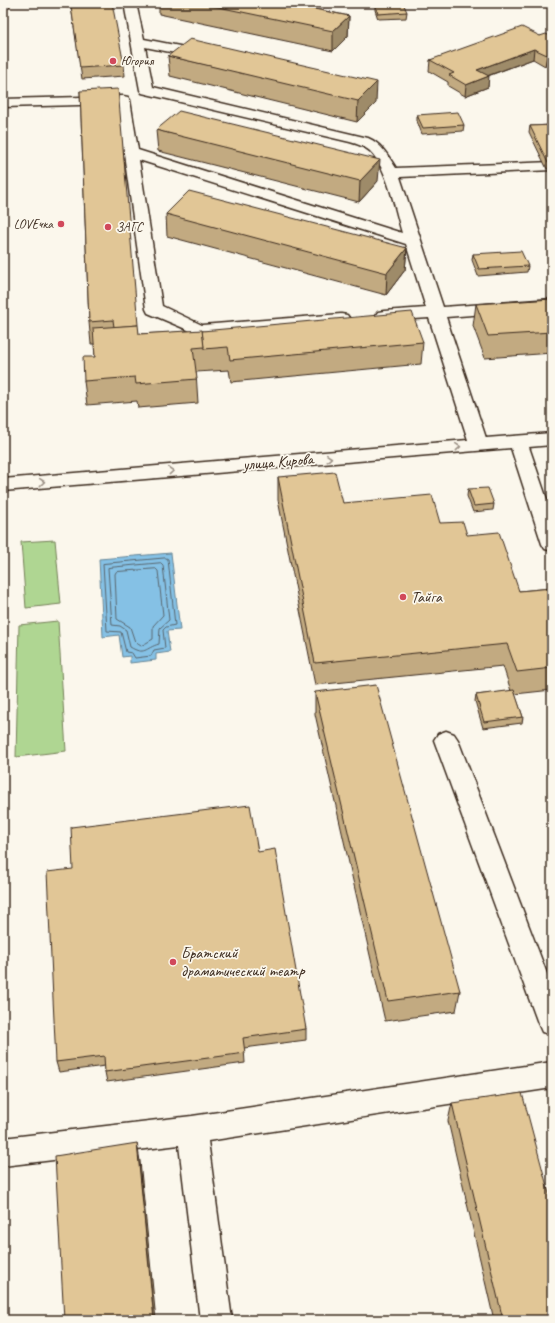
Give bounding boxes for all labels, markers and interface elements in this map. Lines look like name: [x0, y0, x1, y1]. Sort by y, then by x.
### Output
place label: Югория: [121, 53, 155, 69]
marker: Югория: [108, 56, 118, 66]
place label: LOVEчка: [14, 216, 54, 232]
marker: LOVEчка: [56, 219, 66, 229]
place label: ЗАГС: [116, 219, 144, 235]
marker: ЗАГС: [103, 222, 113, 232]
one-way arrow: [455, 442, 461, 451]
street label: улица Кирова: [241, 449, 315, 475]
one-way arrow: [326, 453, 332, 462]
one-way arrow: [168, 467, 174, 476]
one-way arrow: [39, 478, 45, 487]
place label: Тайга: [411, 587, 443, 607]
marker: Тайга: [398, 592, 408, 602]
place label: Братский драматический театр: [181, 943, 305, 981]
marker: Братский драматический театр: [168, 957, 178, 967]

